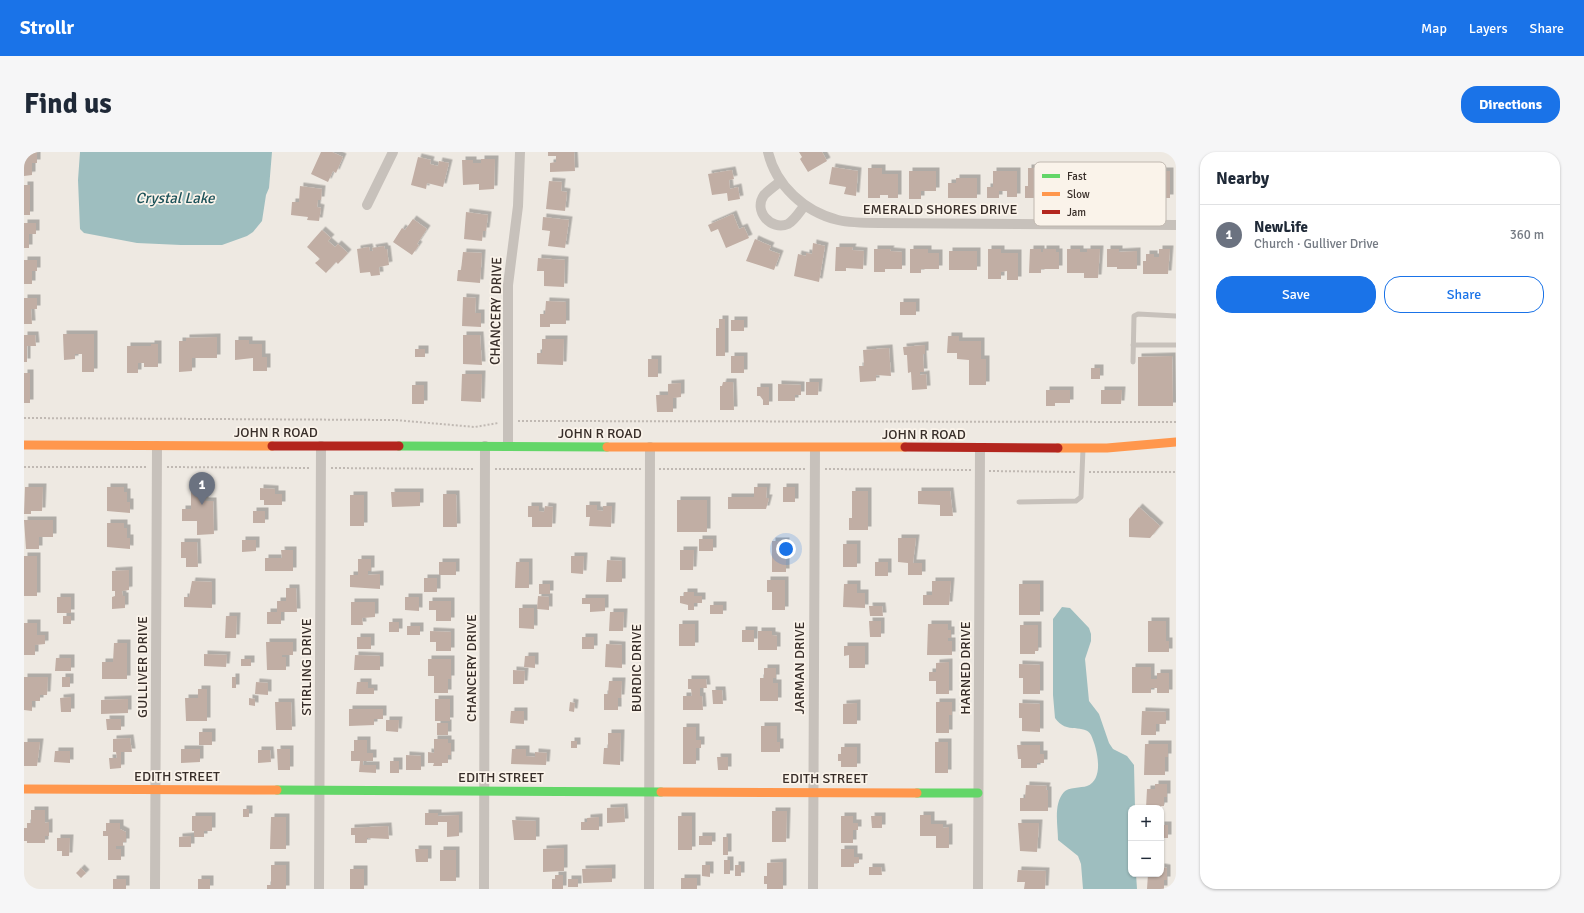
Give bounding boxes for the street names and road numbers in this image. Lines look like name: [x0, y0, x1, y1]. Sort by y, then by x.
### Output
street label: EMERALD SHORES DRIVE: [863, 201, 1017, 218]
street label: CHANCERY DRIVE: [487, 257, 505, 365]
street label: JOHN R ROAD: [234, 424, 318, 441]
street label: JOHN R ROAD: [558, 425, 642, 442]
street label: JOHN R ROAD: [882, 426, 966, 443]
street label: CHANCERY DRIVE: [463, 614, 480, 722]
street label: GULLIVER DRIVE: [134, 616, 151, 718]
street label: STIRLING DRIVE: [298, 618, 315, 716]
street label: JARMAN DRIVE: [791, 621, 808, 715]
street label: HARNED DRIVE: [957, 621, 974, 715]
street label: BURDIC DRIVE: [628, 624, 645, 712]
street label: EDITH STREET: [134, 768, 220, 785]
street label: EDITH STREET: [458, 769, 544, 786]
street label: EDITH STREET: [782, 770, 868, 787]

